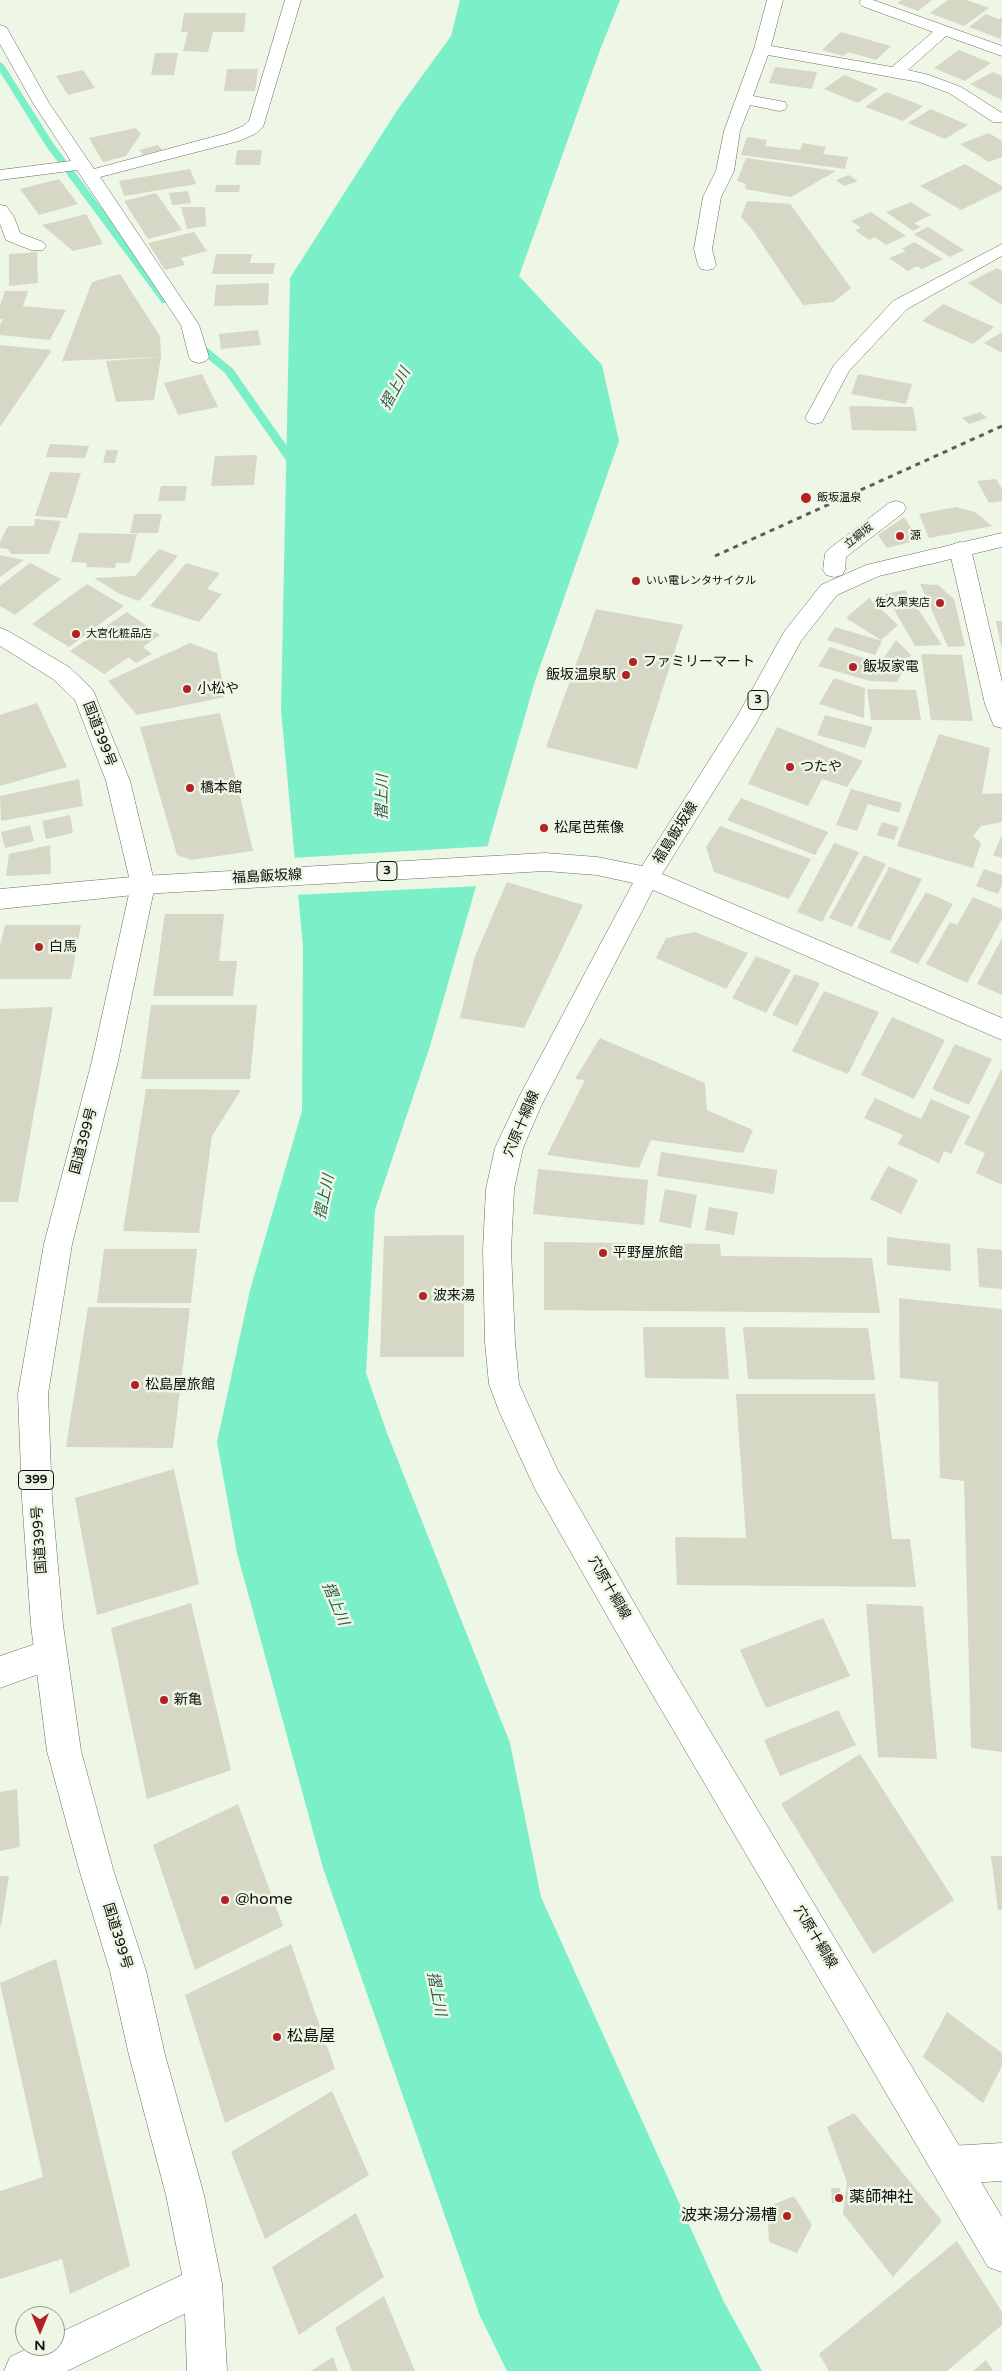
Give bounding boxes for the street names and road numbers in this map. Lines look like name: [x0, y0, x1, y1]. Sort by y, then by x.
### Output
street label: 立綱坂: [842, 521, 876, 551]
road number: 3: [748, 690, 768, 710]
street label: 国道399号: [79, 699, 119, 769]
street label: 福島飯坂線: [650, 799, 702, 867]
road number: 3: [377, 861, 397, 880]
street label: 福島飯坂線: [232, 867, 302, 887]
street label: 穴原十綱線: [501, 1089, 543, 1159]
street label: 国道399号: [67, 1106, 101, 1176]
road number: 399: [18, 1470, 54, 1490]
street label: 国道399号: [29, 1505, 51, 1575]
street label: 穴原十綱線: [584, 1553, 634, 1623]
street label: 国道399号: [99, 1901, 135, 1971]
street label: 穴原十綱線: [790, 1903, 840, 1971]

